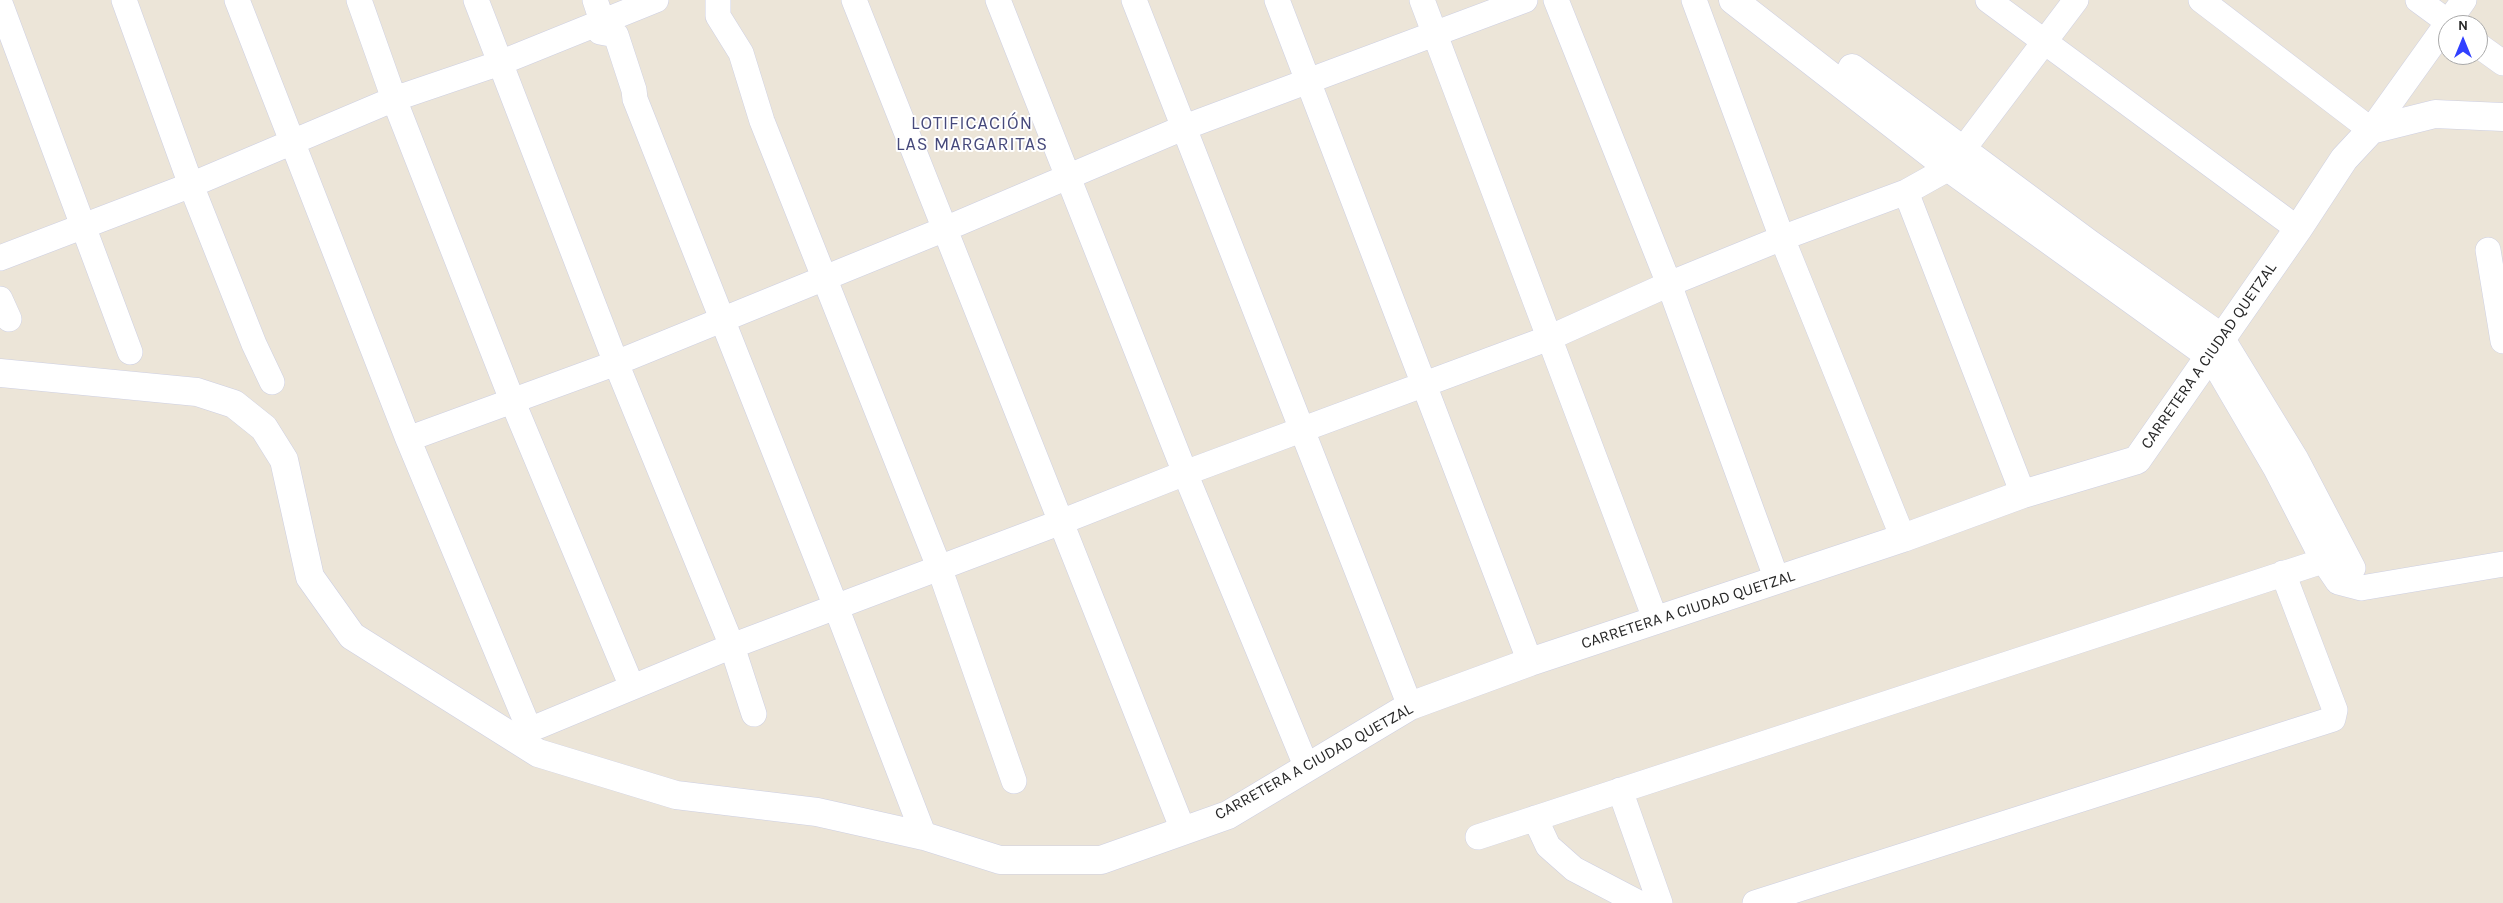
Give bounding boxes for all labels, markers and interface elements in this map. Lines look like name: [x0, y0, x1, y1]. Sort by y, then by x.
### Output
north arrow: [2438, 15, 2488, 65]
text: N: [2458, 17, 2468, 34]
district label: LOTIFICACIÓN LAS MARGARITAS: [894, 113, 1050, 156]
street label: CARRETERA A CIUDAD QUETZAL: [2137, 259, 2281, 453]
street label: CARRETERA A CIUDAD QUETZAL: [1579, 566, 1797, 654]
street label: CARRETERA A CIUDAD QUETZAL: [1212, 699, 1416, 825]

